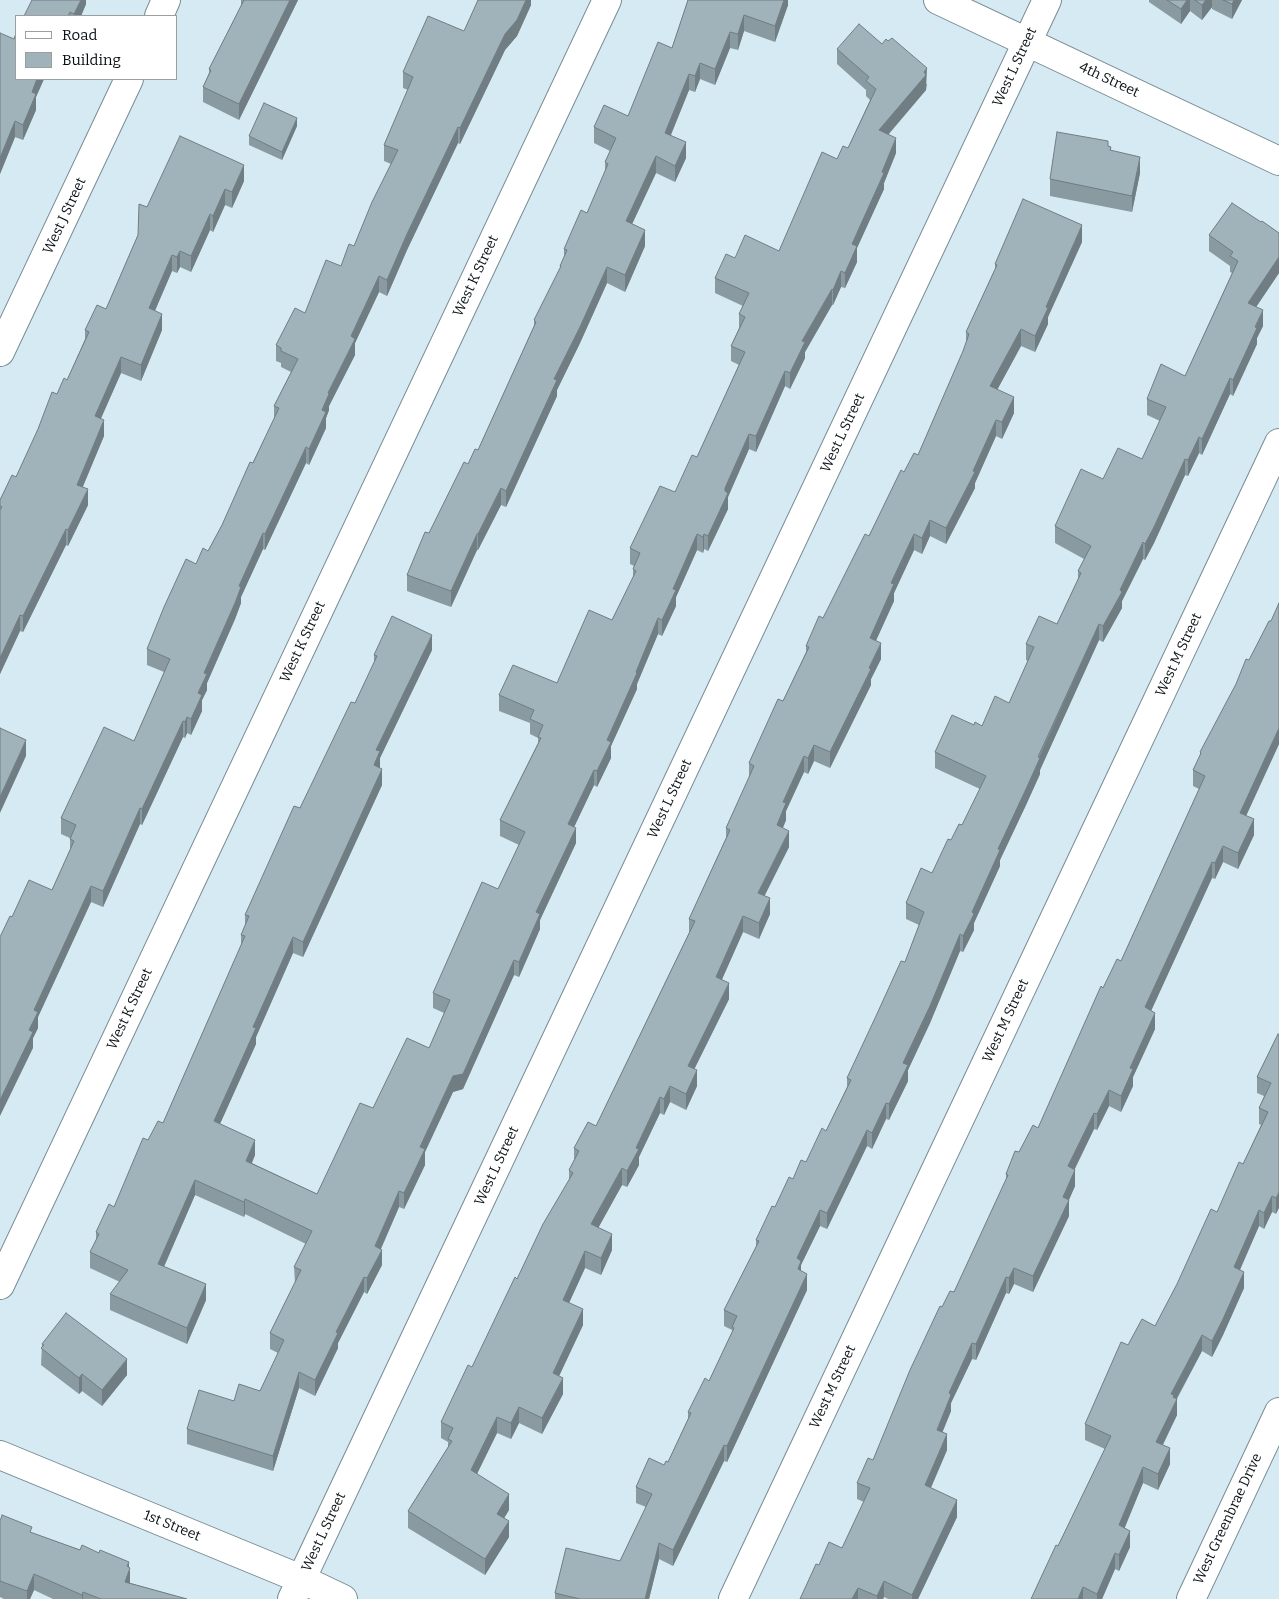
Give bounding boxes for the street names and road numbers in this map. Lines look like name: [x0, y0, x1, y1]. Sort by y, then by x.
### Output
street label: West L Street: [989, 25, 1041, 109]
street label: 4th Street: [1076, 59, 1142, 101]
street label: West J Street: [40, 175, 90, 257]
street label: West K Street: [450, 233, 502, 319]
street label: West L Street: [817, 391, 869, 475]
street label: West K Street: [277, 599, 329, 685]
street label: West M Street: [1152, 611, 1206, 699]
street label: West L Street: [644, 757, 696, 841]
street label: West K Street: [104, 966, 156, 1052]
street label: West M Street: [979, 977, 1033, 1065]
street label: West L Street: [471, 1124, 523, 1208]
street label: West M Street: [806, 1343, 860, 1431]
street label: West Greenbrae Drive: [1190, 1451, 1266, 1587]
street label: West L Street: [298, 1490, 350, 1574]
street label: 1st Street: [141, 1507, 203, 1545]

